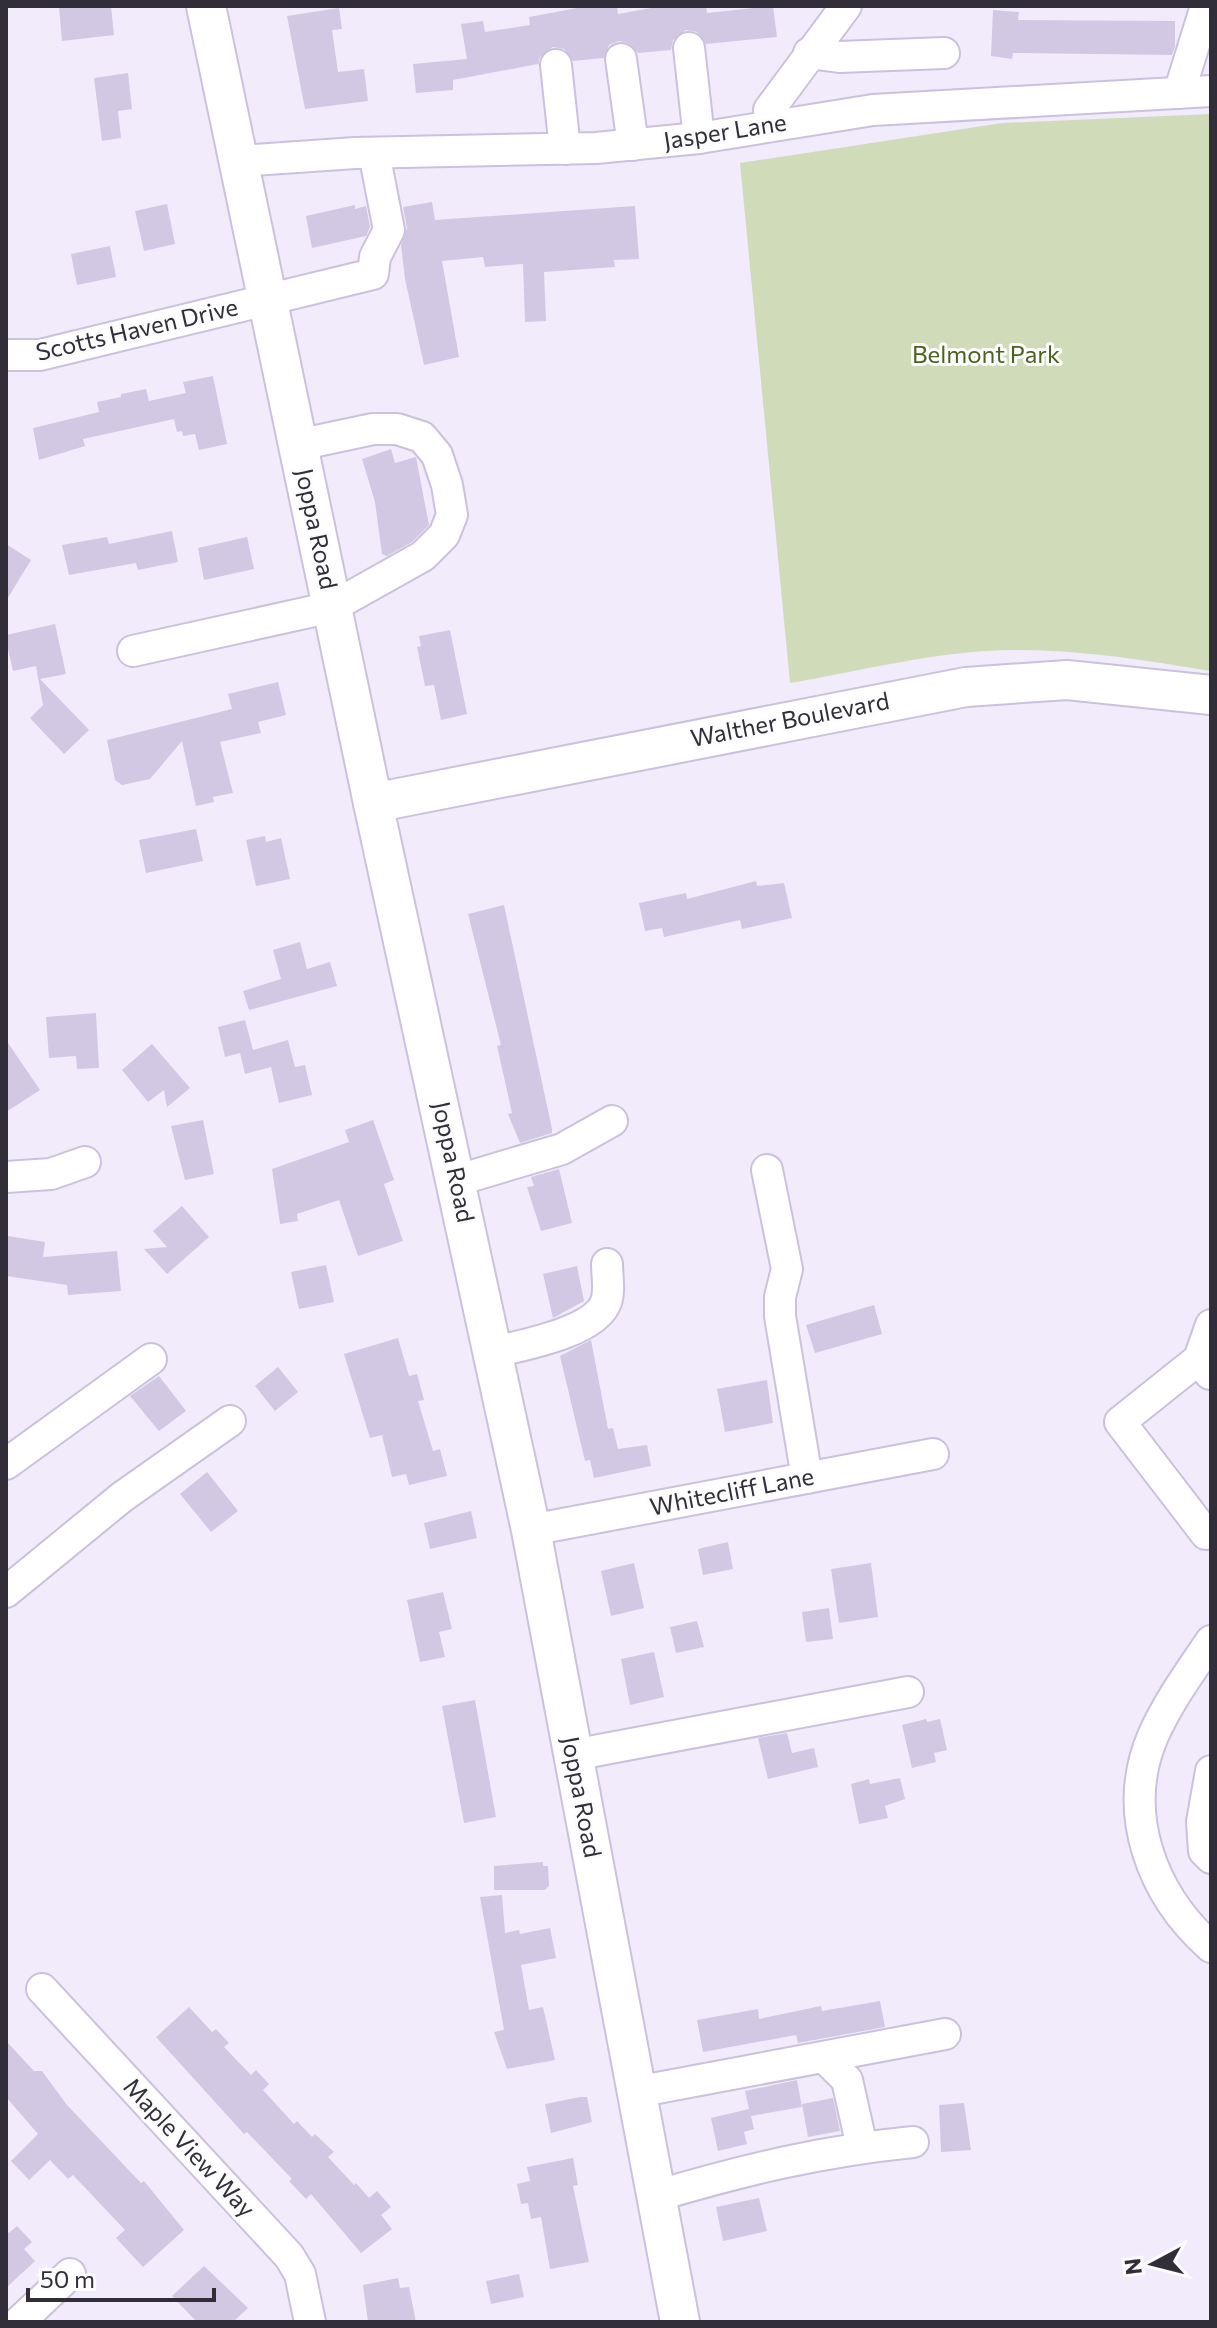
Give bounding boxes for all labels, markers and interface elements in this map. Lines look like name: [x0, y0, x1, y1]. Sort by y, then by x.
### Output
street label: Jasper Lane: [661, 106, 788, 155]
street label: Scotts Haven Drive: [33, 291, 241, 366]
park label: Belmont Park: [912, 339, 1060, 368]
street label: Joppa Road: [291, 466, 344, 592]
street label: Walther Boulevard: [688, 685, 891, 752]
street label: Joppa Road: [428, 1099, 481, 1225]
street label: Whitecliff Lane: [647, 1460, 816, 1521]
street label: Joppa Road: [557, 1734, 608, 1860]
street label: Maple View Way: [118, 2071, 262, 2223]
north arrow: [1113, 2224, 1193, 2304]
scale bar: [28, 2252, 214, 2302]
text: N: [1118, 2257, 1147, 2276]
text: 50 m: [40, 2264, 95, 2293]

